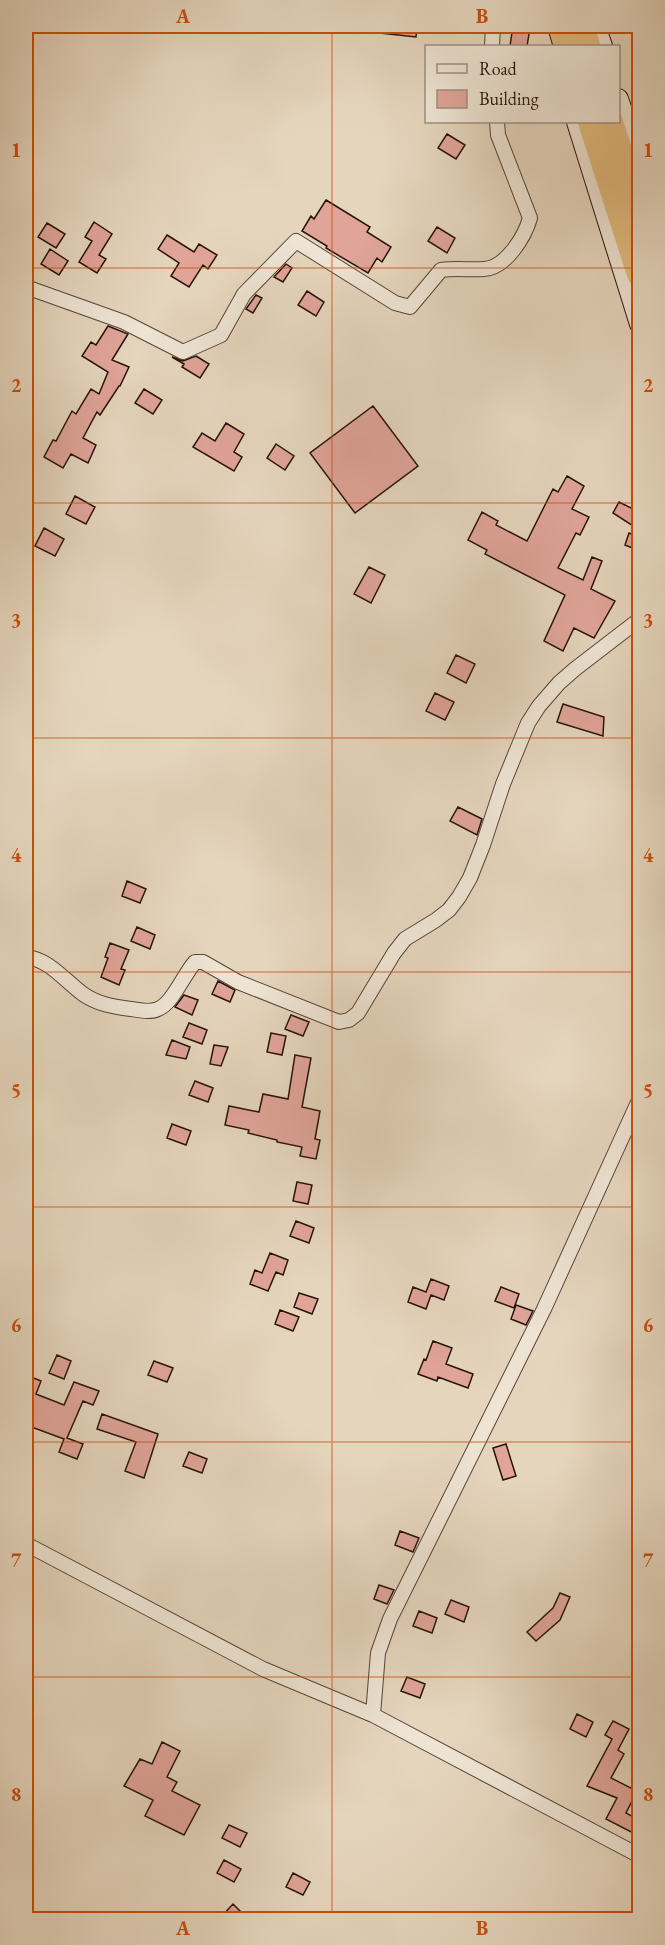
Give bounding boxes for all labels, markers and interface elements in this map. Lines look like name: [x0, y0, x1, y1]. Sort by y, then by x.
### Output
text: A: [175, 3, 191, 29]
text: B: [476, 3, 488, 29]
legend: [425, 45, 620, 123]
text: Road: [479, 57, 518, 80]
text: Building: [479, 87, 539, 110]
text: 1: [11, 137, 21, 163]
text: 1: [643, 137, 653, 163]
text: 2: [11, 372, 22, 398]
text: 2: [643, 372, 654, 398]
text: 3: [11, 607, 21, 633]
text: 3: [643, 607, 653, 633]
text: 4: [11, 842, 22, 868]
text: 4: [643, 842, 654, 868]
text: 5: [11, 1077, 21, 1103]
text: 5: [643, 1077, 653, 1103]
text: 6: [11, 1312, 22, 1338]
text: 6: [643, 1312, 654, 1338]
text: 7: [11, 1547, 22, 1573]
text: 7: [643, 1547, 654, 1573]
text: 8: [11, 1781, 21, 1807]
text: 8: [643, 1781, 653, 1807]
text: A: [175, 1915, 191, 1941]
text: B: [476, 1915, 488, 1941]

